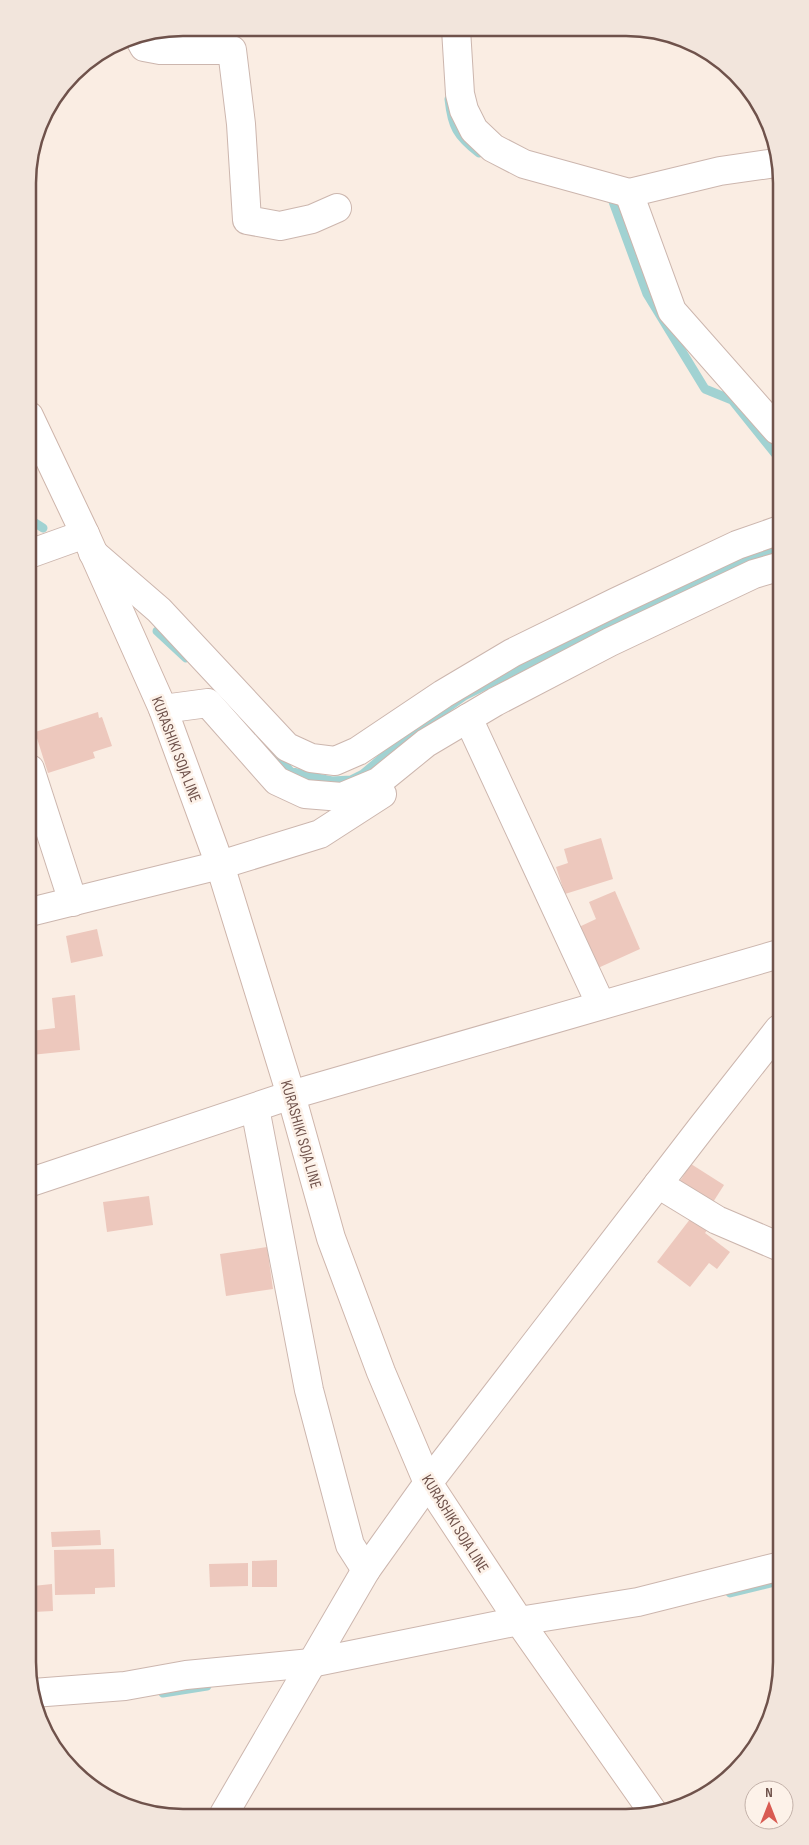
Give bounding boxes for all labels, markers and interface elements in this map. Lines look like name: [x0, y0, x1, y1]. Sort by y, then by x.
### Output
street label: KURASHIKI SOJA LINE: [147, 694, 204, 805]
street label: KURASHIKI SOJA LINE: [276, 1078, 325, 1191]
street label: KURASHIKI SOJA LINE: [417, 1471, 492, 1576]
north arrow: [744, 1780, 794, 1830]
text: N: [765, 1784, 773, 1801]

